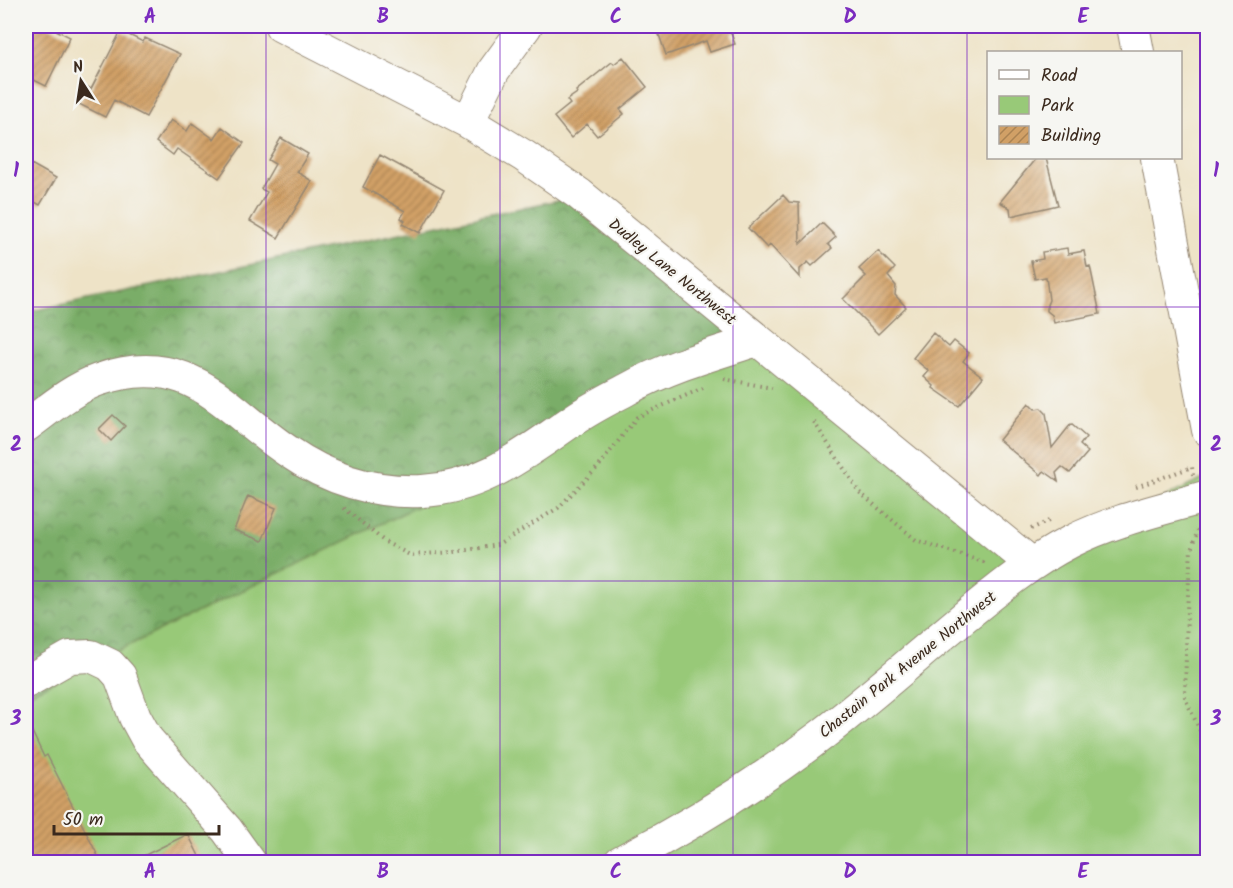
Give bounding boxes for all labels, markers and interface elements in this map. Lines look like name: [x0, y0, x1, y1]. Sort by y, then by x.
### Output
text: A: [144, 2, 156, 34]
text: B: [377, 2, 389, 34]
text: C: [610, 2, 622, 34]
text: D: [843, 2, 857, 34]
text: E: [1077, 2, 1089, 34]
north arrow: [51, 51, 111, 111]
legend: [987, 51, 1182, 159]
text: N: [71, 55, 86, 81]
text: Road: [1041, 62, 1078, 91]
text: Park: [1041, 92, 1074, 121]
text: Building: [1041, 122, 1101, 151]
text: 1: [13, 156, 19, 188]
text: 1: [1213, 156, 1219, 188]
street label: Dudley Lane Northwest: [603, 213, 742, 332]
text: 2: [10, 430, 22, 462]
text: 2: [1210, 430, 1222, 462]
street label: Chastain Park Avenue Northwest: [813, 585, 1003, 745]
text: 3: [10, 704, 22, 736]
text: 3: [1210, 704, 1222, 736]
scale bar: [54, 798, 219, 836]
text: 50 m: [63, 806, 103, 835]
text: A: [144, 857, 156, 888]
text: B: [377, 857, 389, 888]
text: C: [610, 857, 622, 888]
text: D: [843, 857, 857, 888]
text: E: [1077, 857, 1089, 888]

